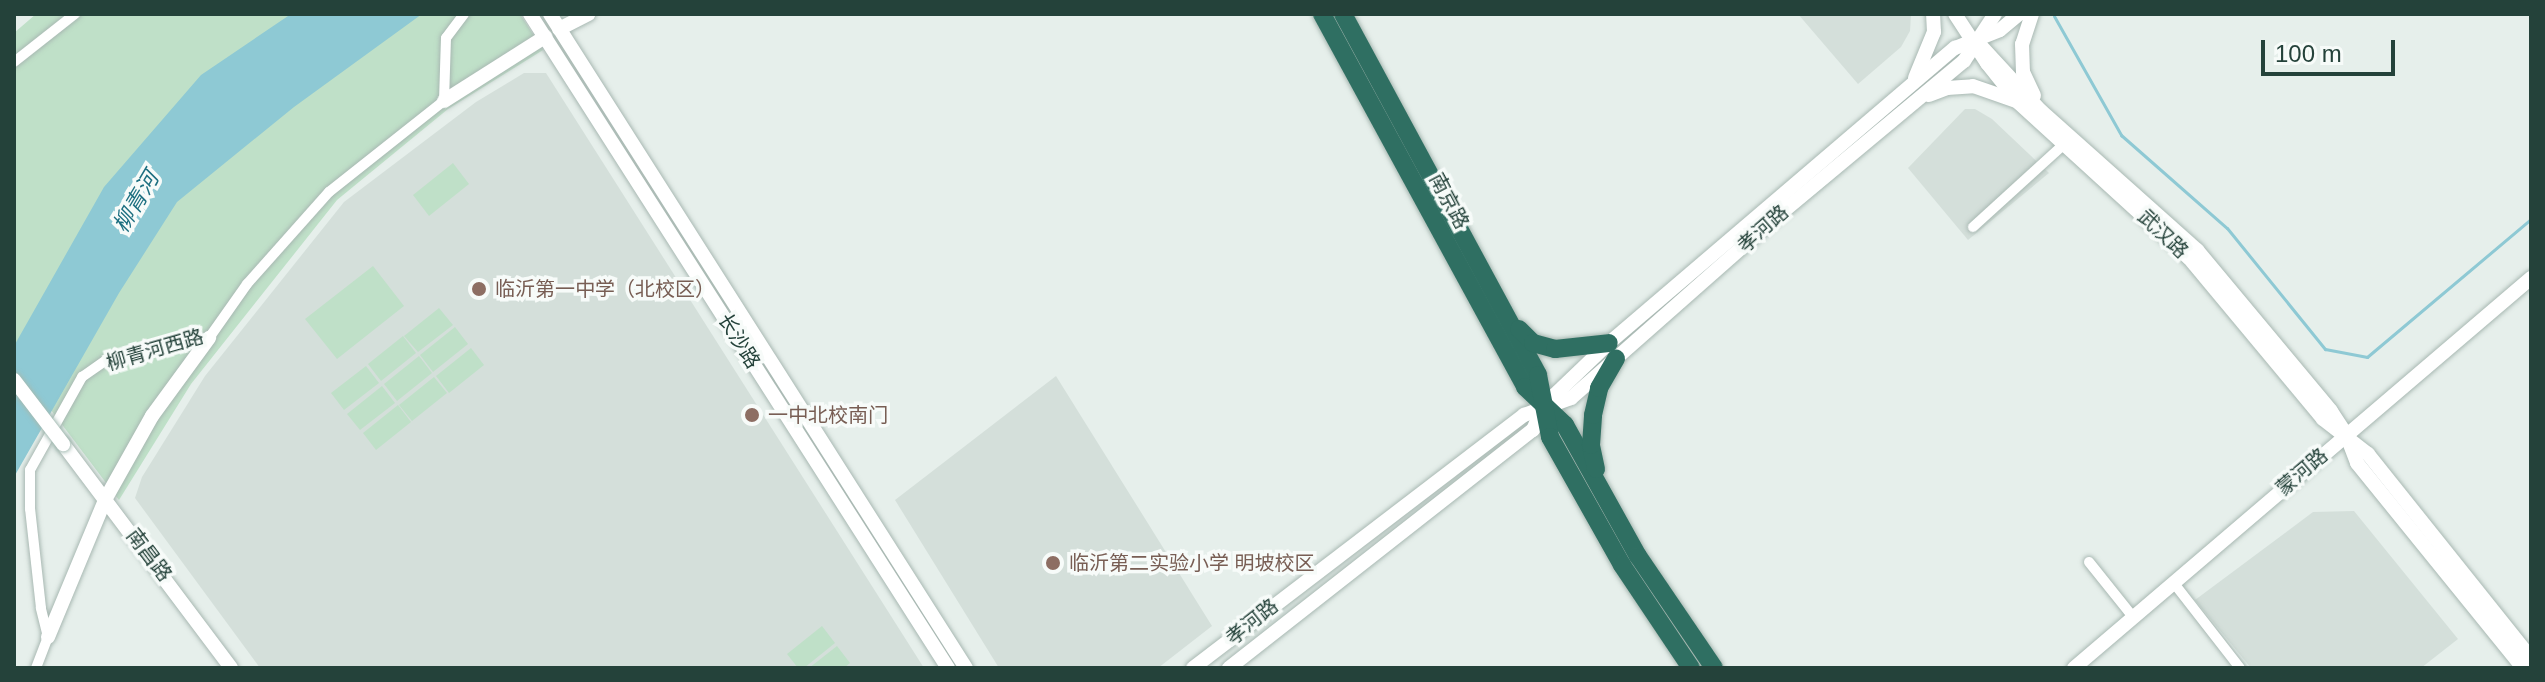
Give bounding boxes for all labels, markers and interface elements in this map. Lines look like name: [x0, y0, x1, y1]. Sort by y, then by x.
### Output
scale bar: [2265, 24, 2399, 74]
text: 100 m: [2275, 40, 2342, 67]
water label: 柳青河: [108, 167, 164, 237]
street label: 南京路: [1424, 169, 1474, 233]
street label: 孝河路: [1732, 200, 1794, 258]
street label: 武汉路: [2133, 205, 2193, 263]
place label: 临沂第一中学（北校区）: [495, 277, 715, 301]
marker: 临沂第一中学（北校区）: [470, 280, 488, 298]
street label: 长沙路: [713, 309, 765, 373]
street label: 柳青河西路: [104, 325, 206, 375]
place label: 一中北校南门: [768, 403, 888, 427]
marker: 一中北校南门: [743, 406, 761, 424]
street label: 蒙河路: [2271, 444, 2333, 500]
street label: 南昌路: [121, 524, 177, 586]
place label: 临沂第二实验小学 明坡校区: [1069, 551, 1315, 575]
marker: 临沂第二实验小学 明坡校区: [1044, 554, 1062, 572]
street label: 孝河路: [1221, 594, 1283, 650]

